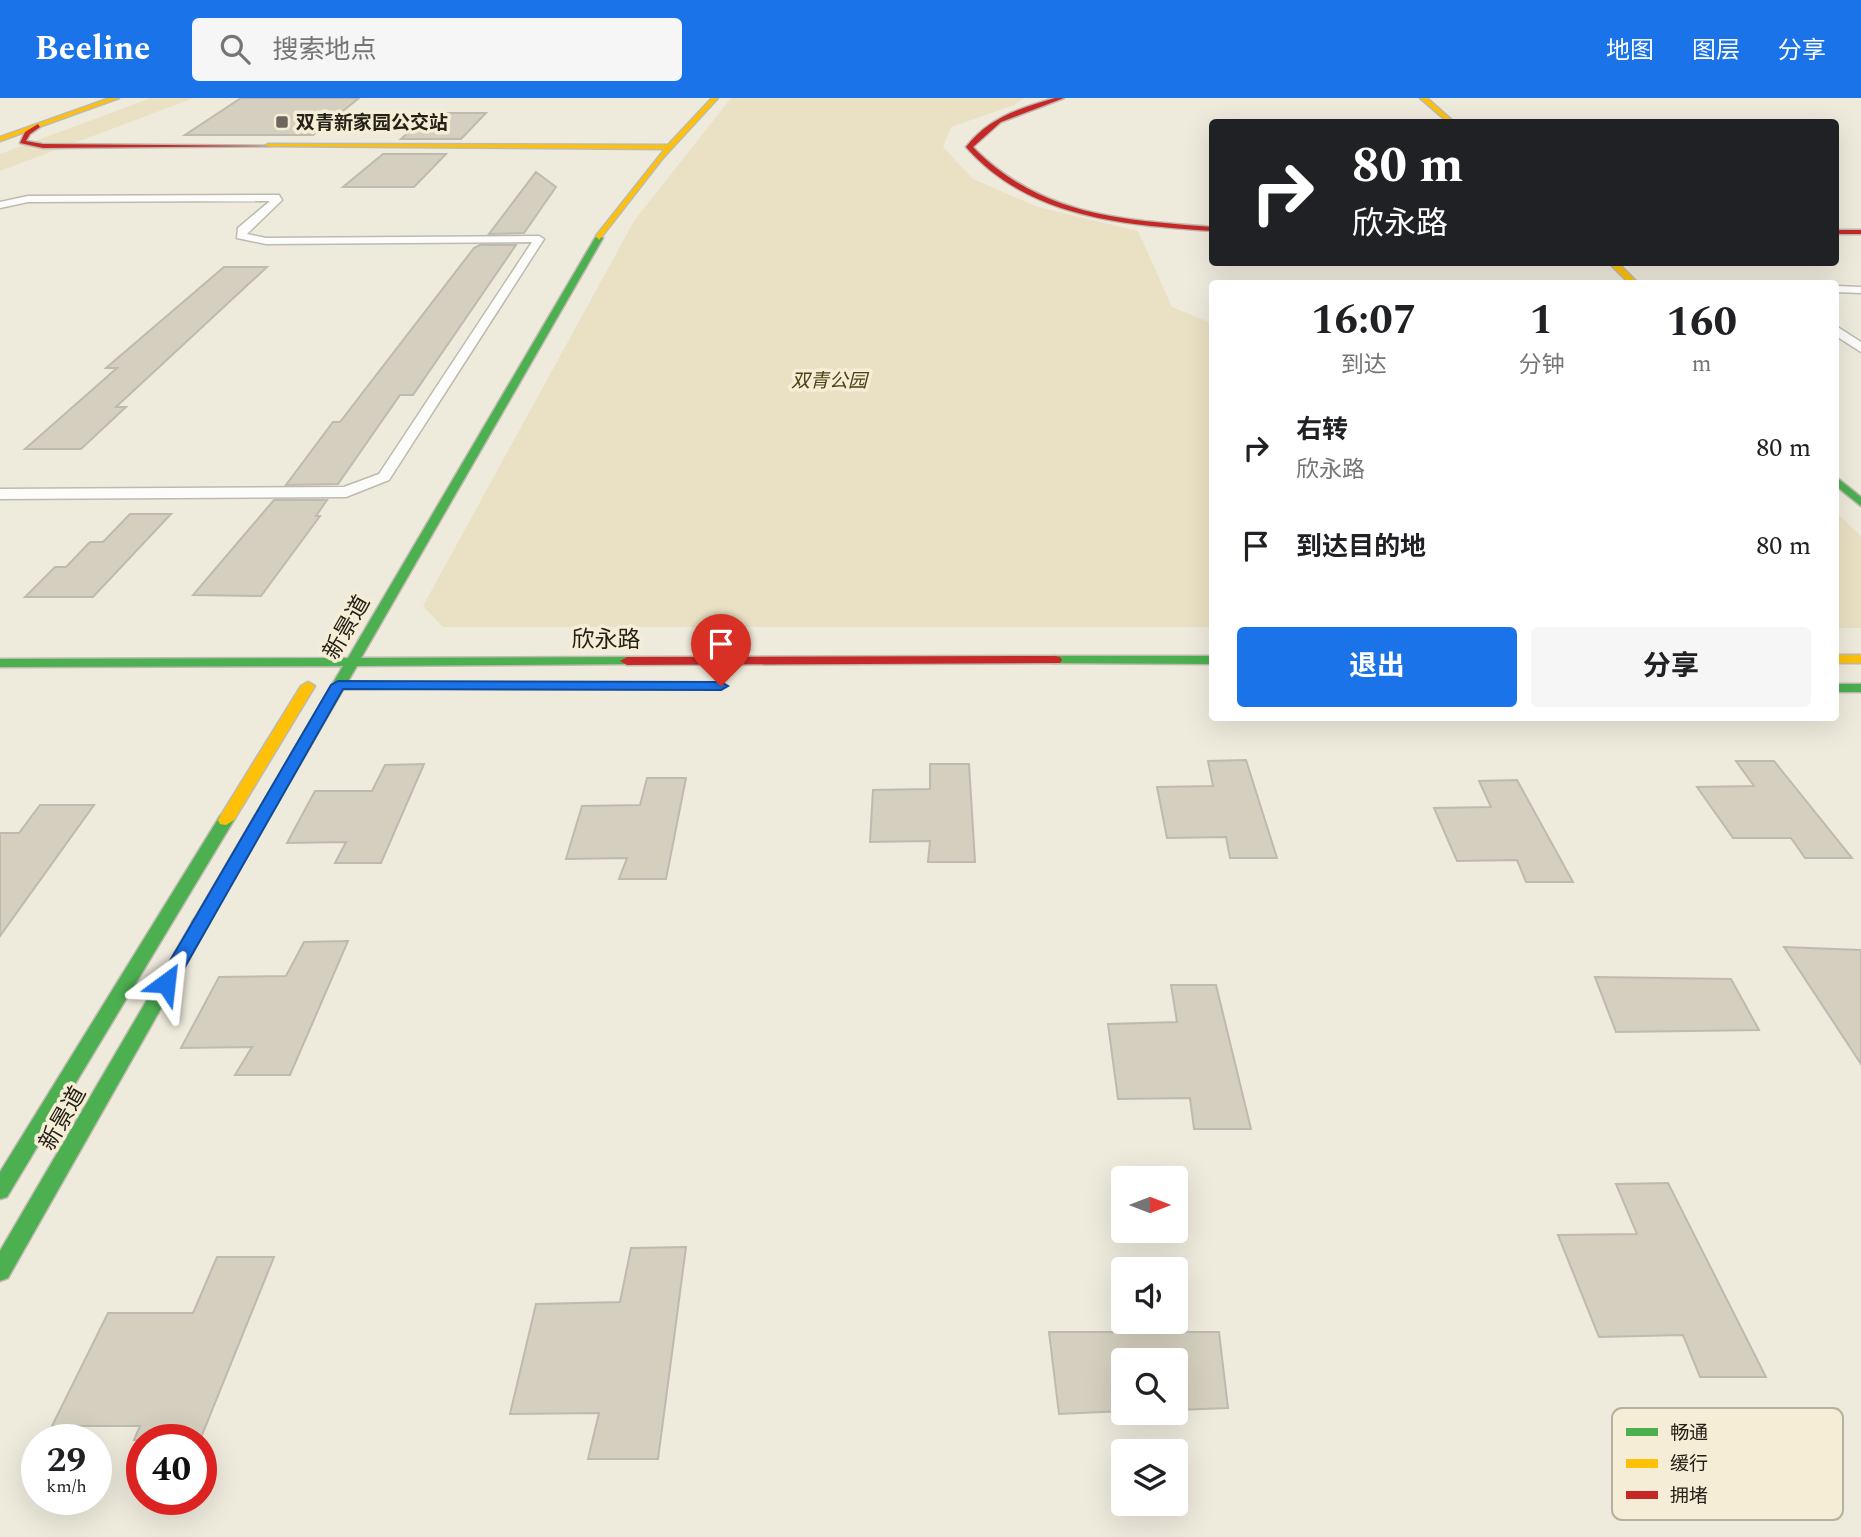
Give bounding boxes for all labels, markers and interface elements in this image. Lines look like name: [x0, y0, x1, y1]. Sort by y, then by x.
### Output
search box: [192, 18, 682, 81]
text: Beeline: [35, 24, 150, 74]
icon: search: [216, 30, 254, 68]
text: 搜索地点: [272, 30, 376, 70]
text: 地图: [1606, 33, 1654, 69]
text: 图层: [1692, 33, 1740, 69]
text: 分享: [1778, 33, 1826, 69]
place label: 双青新家园公交站: [296, 109, 448, 138]
marker: 双青新家园公交站: [274, 114, 290, 130]
text: 80 m: [1352, 129, 1463, 204]
icon: right: [1237, 147, 1328, 238]
text: 欣永路: [1352, 200, 1448, 249]
text: 16:07: [1311, 289, 1416, 352]
text: 1: [1530, 289, 1553, 352]
text: 160: [1666, 291, 1737, 354]
text: m: [1692, 347, 1712, 382]
text: 到达: [1341, 348, 1387, 383]
text: 分钟: [1518, 348, 1564, 383]
park label: 双青公园: [791, 367, 870, 396]
text: 右转: [1296, 410, 1348, 450]
text: 80 m: [1756, 428, 1811, 468]
icon: right: [1237, 429, 1275, 467]
text: 欣永路: [1296, 453, 1365, 488]
text: 80 m: [1756, 526, 1811, 566]
icon: arrive: [1237, 527, 1275, 565]
text: 到达目的地: [1296, 527, 1426, 567]
street label: 新景道: [315, 589, 380, 666]
pin: [691, 614, 751, 686]
street label: 欣永路: [572, 623, 641, 658]
icon: arrive: [702, 625, 740, 663]
button: 退出: [1237, 627, 1517, 707]
button: 分享: [1531, 627, 1811, 707]
position arrow: [129, 946, 203, 1020]
street label: 新景道: [31, 1080, 96, 1157]
north arrow: [1111, 1166, 1188, 1242]
map controls: [1111, 1166, 1188, 1516]
button: sound: [1111, 1257, 1188, 1334]
button: search: [1111, 1348, 1188, 1425]
legend: [1612, 1408, 1843, 1520]
text: 畅通: [1670, 1419, 1708, 1448]
speed limit sign: 40: [126, 1424, 217, 1515]
text: 29: [47, 1434, 86, 1487]
button: layers: [1111, 1439, 1188, 1516]
text: 缓行: [1670, 1450, 1708, 1479]
text: km/h: [46, 1473, 87, 1500]
text: 拥堵: [1670, 1482, 1708, 1511]

